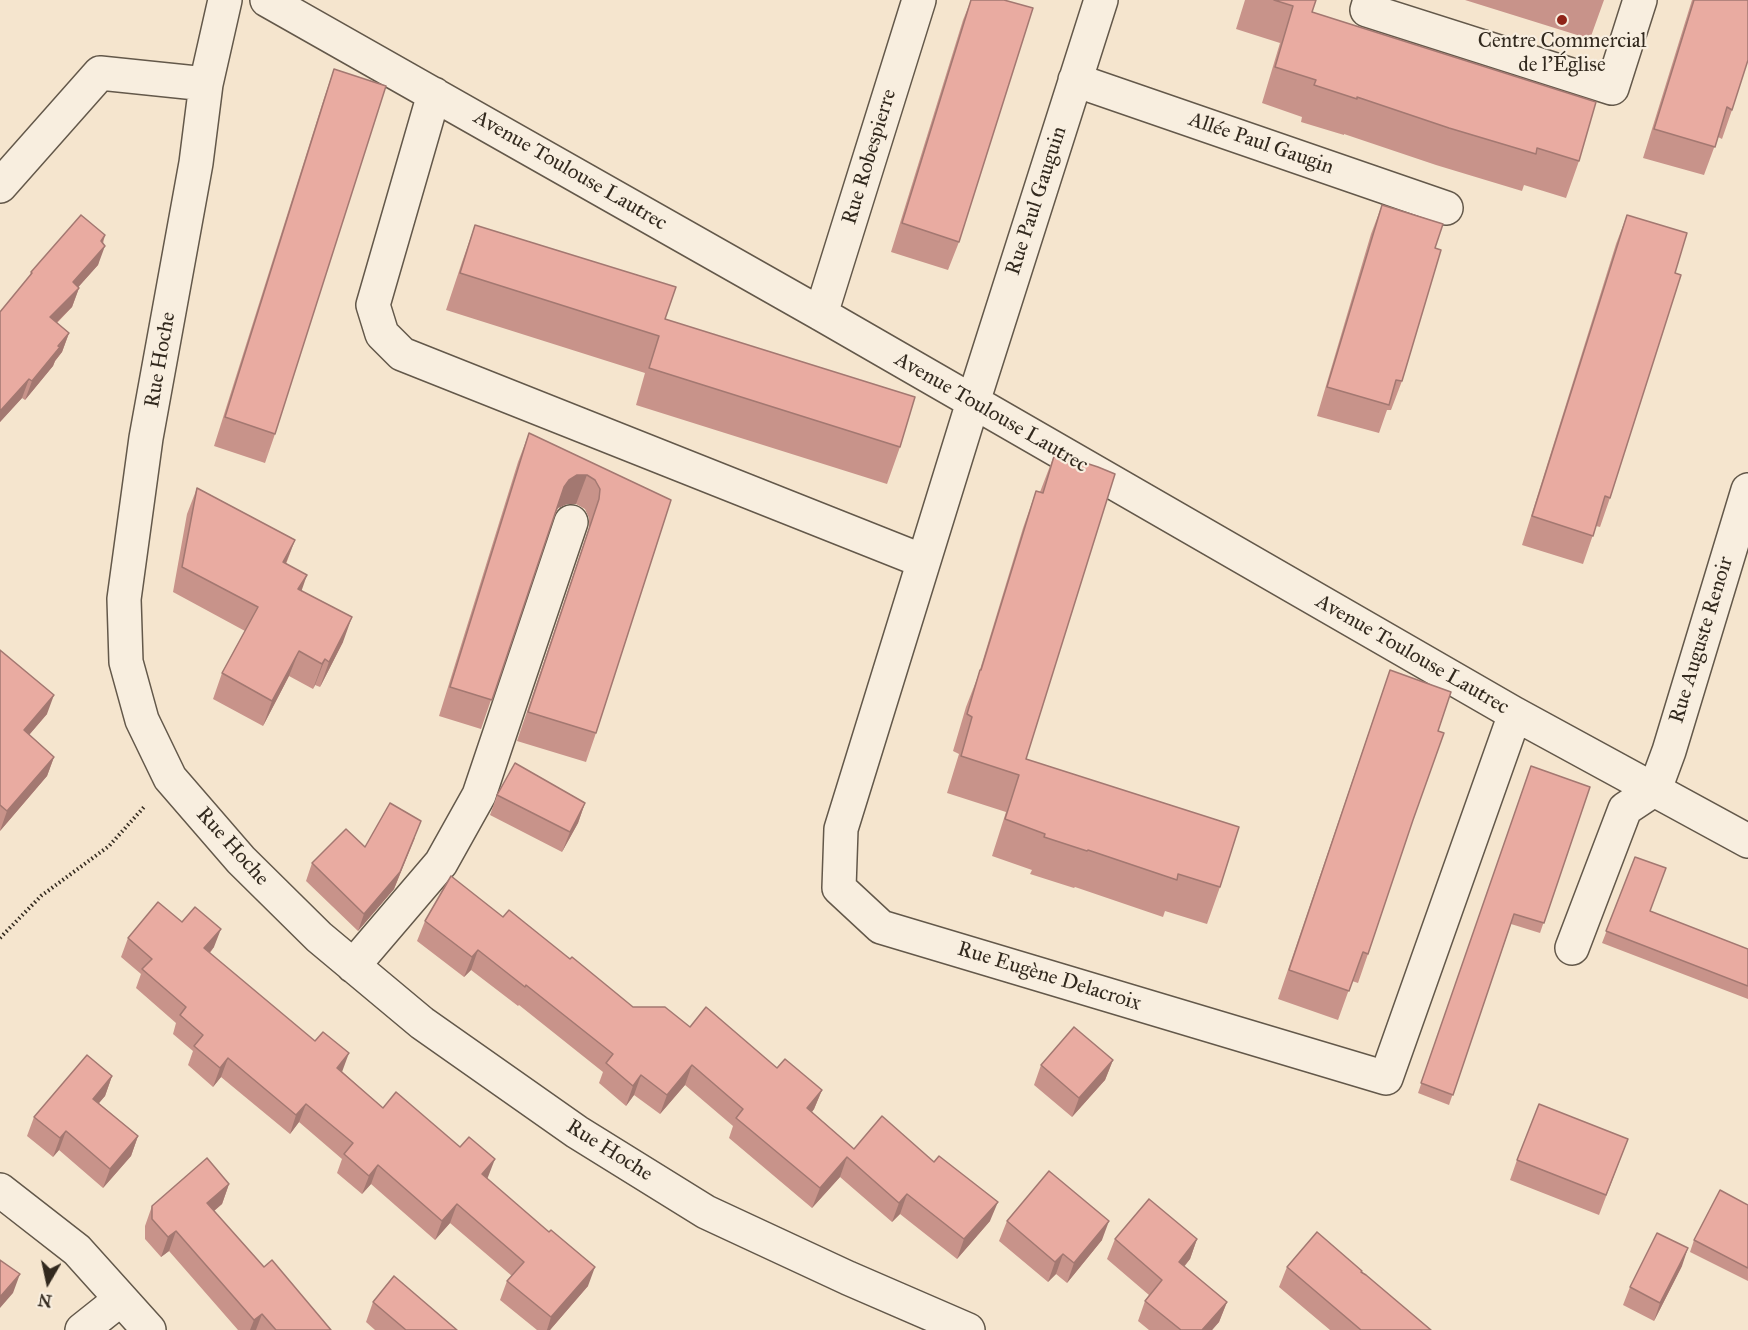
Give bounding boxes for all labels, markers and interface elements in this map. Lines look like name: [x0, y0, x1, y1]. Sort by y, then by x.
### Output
marker: Centre Commercial de l'Église: [1555, 13, 1569, 27]
place label: Centre Commercial de l'Église: [1478, 29, 1646, 79]
street label: Rue Robespierre: [837, 86, 903, 228]
street label: Avenue Toulouse Lautrec: [469, 105, 671, 237]
street label: Allée Paul Gaugin: [1185, 107, 1337, 181]
street label: Rue Paul Gauguin: [1001, 124, 1073, 278]
street label: Rue Hoche: [140, 310, 182, 410]
street label: Avenue Toulouse Lautrec: [890, 347, 1092, 479]
street label: Rue Auguste Renoir: [1665, 554, 1739, 726]
street label: Avenue Toulouse Lautrec: [1311, 589, 1513, 721]
street label: Rue Hoche: [190, 803, 274, 891]
street label: Rue Eugène Delacroix: [954, 937, 1144, 1017]
street label: Rue Hoche: [561, 1115, 657, 1187]
north arrow: [18, 1252, 78, 1312]
text: N: [37, 1290, 53, 1311]

